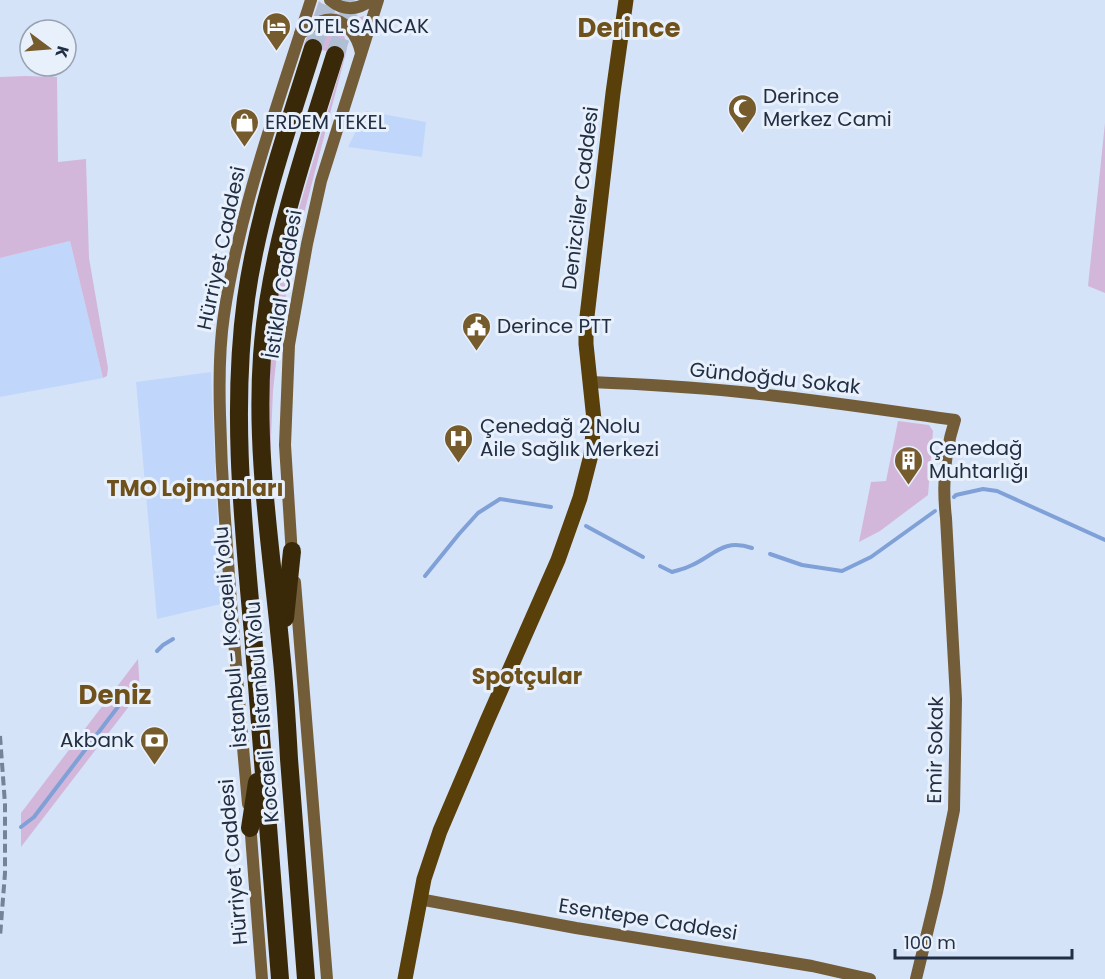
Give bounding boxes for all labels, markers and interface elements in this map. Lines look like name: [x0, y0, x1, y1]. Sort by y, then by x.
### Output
hotel icon: OTEL SANCAK: [261, 10, 293, 52]
district label: Derince: [578, 10, 681, 46]
place label: OTEL SANCAK: [298, 12, 429, 40]
north arrow: [18, 18, 78, 78]
text: K: [49, 43, 75, 61]
place label: Derince Merkez Cami: [763, 82, 892, 133]
mosque icon: Derince Merkez Cami: [726, 92, 758, 134]
street label: Denizciler Caddesi: [555, 105, 605, 291]
shop icon: ERDEM TEKEL: [228, 106, 260, 148]
place label: ERDEM TEKEL: [265, 108, 387, 136]
street label: Hürriyet Caddesi: [190, 164, 252, 332]
street label: İstiklal Caddesi: [257, 208, 309, 360]
public building icon: Derince PTT: [460, 310, 492, 352]
place label: Derince PTT: [497, 312, 612, 340]
street label: Gündoğdu Sokak: [688, 355, 862, 401]
place label: Çenedağ 2 Nolu Aile Sağlık Merkezi: [480, 412, 659, 463]
hospital icon: Çenedağ 2 Nolu Aile Sağlık Merkezi: [443, 422, 475, 464]
place label: Çenedağ Muhtarlığı: [929, 434, 1028, 485]
building icon: Çenedağ Muhtarlığı: [892, 444, 924, 486]
district label: TMO Lojmanları: [106, 473, 284, 504]
street label: İstanbul - Kocaeli Yolu: [206, 525, 254, 749]
street label: Kocaeli - İstanbul Yolu: [238, 600, 286, 824]
district label: Spotçular: [472, 661, 582, 692]
district label: Deniz: [78, 677, 152, 713]
street label: Emir Sokak: [920, 695, 950, 804]
bank icon: Akbank: [139, 724, 171, 766]
place label: Akbank: [60, 726, 135, 754]
street label: Hürriyet Caddesi: [212, 778, 254, 946]
street label: Esentepe Caddesi: [557, 891, 739, 947]
scale bar: [895, 922, 1072, 960]
text: 100 m: [904, 930, 956, 955]

